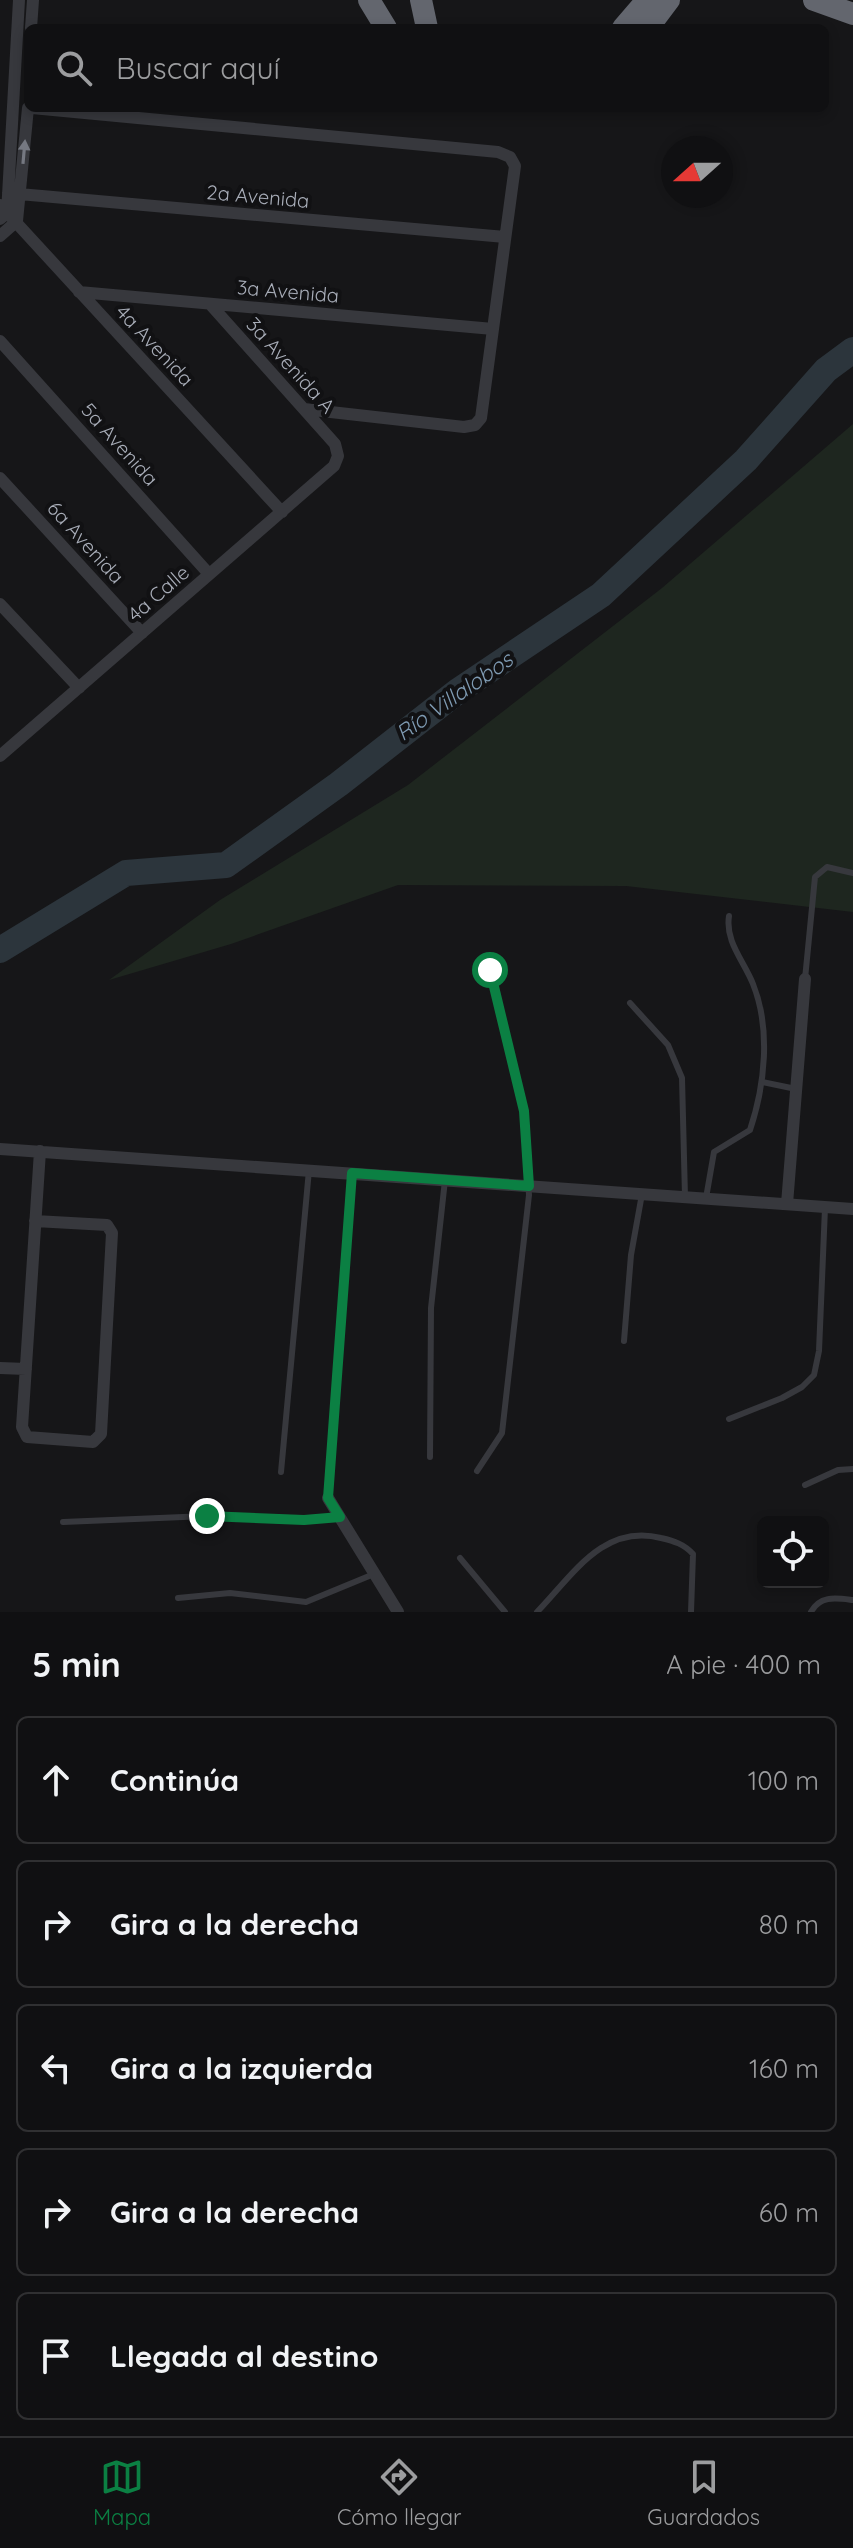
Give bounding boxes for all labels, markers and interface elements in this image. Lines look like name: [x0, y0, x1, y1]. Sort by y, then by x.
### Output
search box: [24, 24, 829, 112]
icon: search: [52, 46, 96, 90]
text: Buscar aquí: [116, 49, 280, 87]
north arrow: [661, 136, 733, 208]
one-way arrow: [18, 139, 31, 164]
street label: 2a Avenida: [206, 179, 310, 213]
street label: 3a Avenida: [236, 274, 340, 308]
street label: 4a Avenida: [111, 299, 199, 391]
street label: 3a Avenida A: [241, 312, 341, 418]
street label: 5a Avenida: [76, 397, 164, 491]
street label: 6a Avenida: [42, 496, 130, 588]
street label: 4a Calle: [122, 559, 194, 627]
water label: Río Villalobos: [390, 644, 519, 747]
route start: [472, 952, 508, 988]
route end: [189, 1498, 225, 1534]
map controls: [757, 1516, 829, 1588]
button: locate: [757, 1516, 829, 1588]
text: 5 min: [32, 1643, 121, 1686]
text: A pie · 400 m: [666, 1648, 821, 1681]
icon: ahead: [34, 1758, 78, 1802]
text: Continúa: [110, 1761, 239, 1799]
text: 100 m: [748, 1764, 819, 1797]
icon: right: [34, 1902, 78, 1946]
text: Gira a la derecha: [110, 1905, 359, 1943]
text: 80 m: [759, 1908, 819, 1941]
icon: left: [34, 2046, 78, 2090]
text: Gira a la izquierda: [110, 2049, 373, 2087]
text: 160 m: [749, 2052, 819, 2085]
icon: right: [34, 2190, 78, 2234]
text: Gira a la derecha: [110, 2193, 359, 2231]
text: 60 m: [759, 2196, 819, 2229]
icon: arrive: [34, 2334, 78, 2378]
text: Llegada al destino: [110, 2337, 378, 2375]
tab: Mapa: [93, 2455, 151, 2531]
tab: Cómo llegar: [337, 2455, 462, 2531]
tab: Guardados: [647, 2455, 760, 2531]

